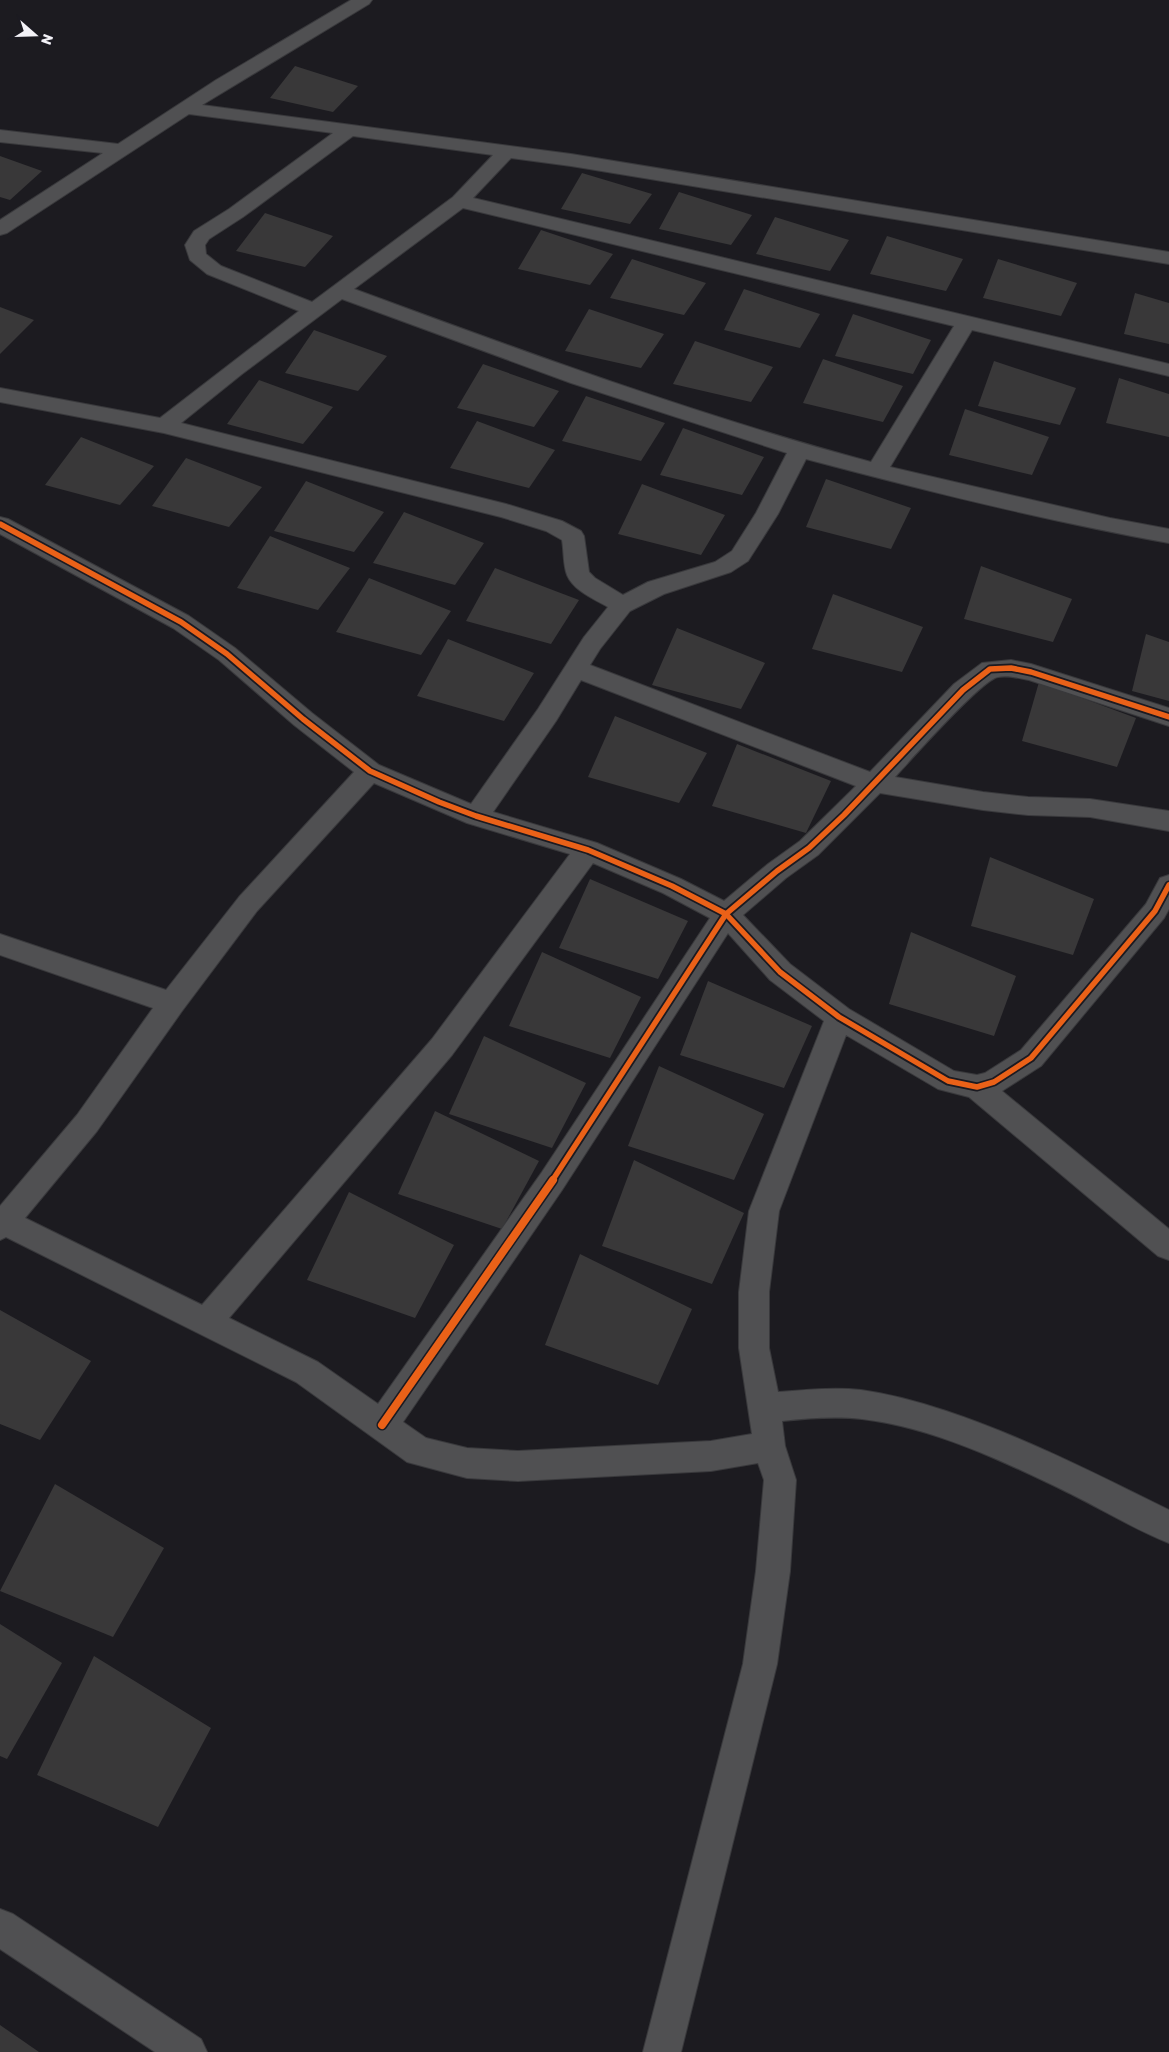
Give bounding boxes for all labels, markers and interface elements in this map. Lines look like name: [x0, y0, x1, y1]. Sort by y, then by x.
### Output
north arrow: [10, 10, 60, 60]
text: N: [37, 32, 56, 47]

